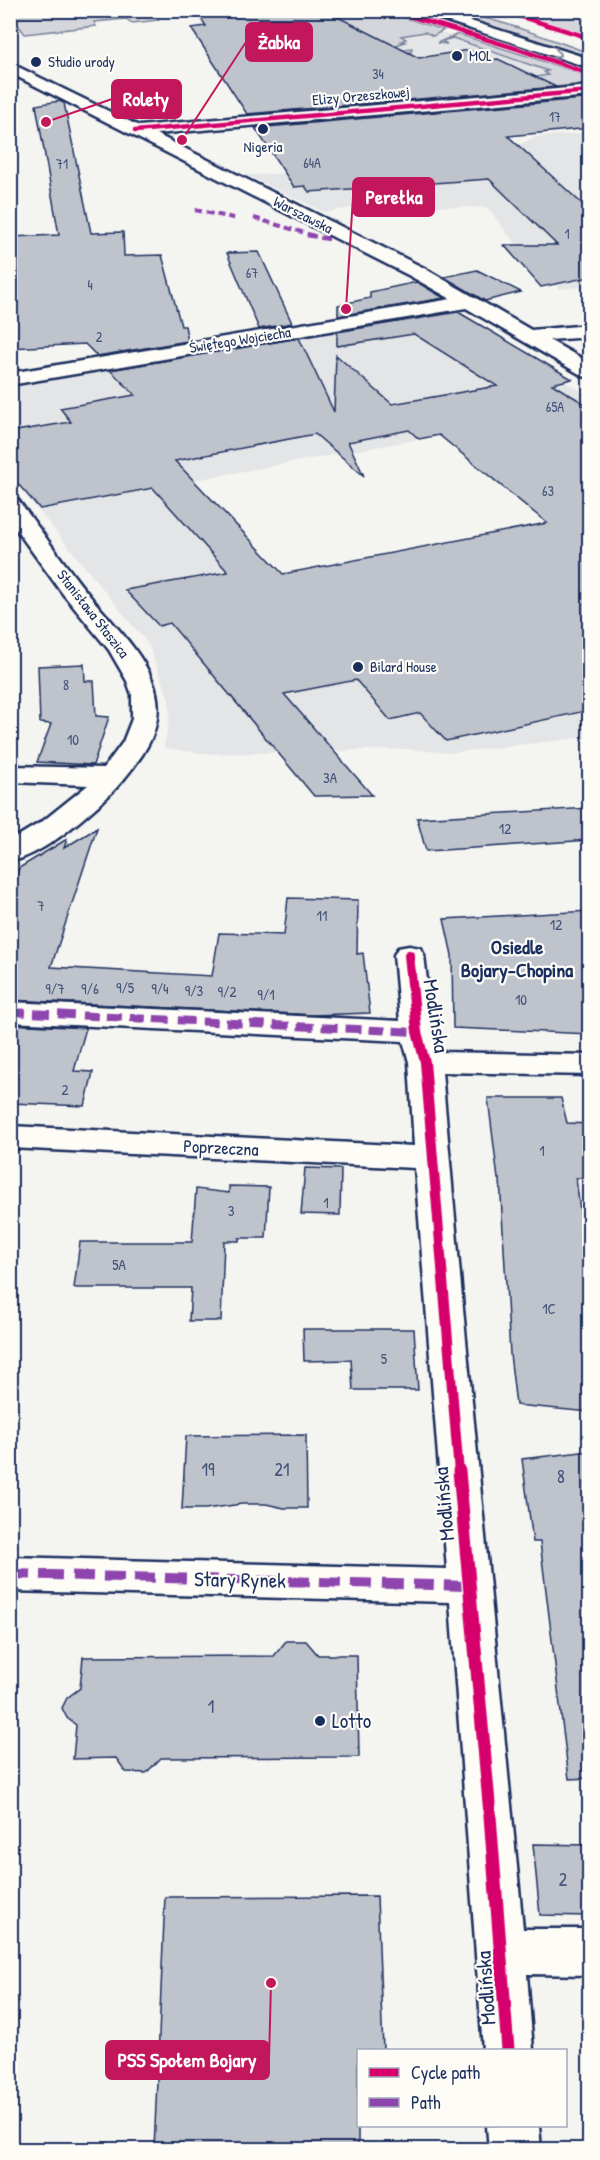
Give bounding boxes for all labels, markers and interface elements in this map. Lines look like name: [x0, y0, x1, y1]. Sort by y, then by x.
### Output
callout: Żabka: [246, 23, 312, 61]
text: Żabka: [258, 28, 300, 55]
place label: MOL: [469, 45, 492, 66]
one-way arrow: [551, 47, 562, 59]
marker: MOL: [450, 49, 464, 63]
place label: Studio urody: [48, 51, 115, 72]
marker: Studio urody: [29, 55, 43, 69]
house number: 34: [372, 64, 384, 83]
callout: Rolety: [112, 80, 181, 118]
street label: Elizy Orzeszkowej: [311, 81, 410, 110]
text: Rolety: [123, 85, 169, 113]
house number: 17: [549, 107, 561, 126]
marker: Nigeria: [256, 122, 270, 136]
place label: Nigeria: [243, 136, 283, 157]
house number: 64A: [303, 153, 321, 172]
house number: 71: [56, 154, 68, 173]
callout: Perełka: [353, 178, 434, 216]
text: Perełka: [366, 183, 423, 210]
street label: Warszawska: [270, 191, 337, 238]
house number: 1: [564, 224, 570, 243]
house number: 67: [246, 263, 258, 282]
house number: 4: [87, 275, 93, 294]
street label: Świętego Wojciecha: [188, 321, 292, 358]
house number: 2: [96, 327, 103, 346]
house number: 65A: [546, 397, 564, 416]
house number: 63: [542, 481, 554, 500]
street label: Stanisława Staszica: [52, 565, 135, 662]
place label: Bilard House: [370, 656, 437, 677]
marker: Bilard House: [351, 660, 365, 674]
house number: 8: [63, 675, 69, 694]
house number: 10: [67, 729, 79, 750]
house number: 3A: [323, 767, 338, 788]
house number: 12: [499, 818, 511, 839]
house number: 7: [37, 895, 45, 916]
house number: 11: [317, 905, 327, 926]
house number: 12: [550, 914, 562, 935]
district label: Osiedle Bojary-Chopina: [461, 933, 573, 984]
house number: 9/5: [116, 977, 135, 998]
street label: Modlińska: [416, 977, 457, 1055]
house number: 9/7: [45, 978, 65, 999]
house number: 9/6: [81, 978, 99, 999]
house number: 9/4: [151, 978, 169, 999]
house number: 9/3: [185, 980, 204, 1001]
house number: 9/2: [218, 981, 236, 1002]
house number: 9/1: [257, 984, 275, 1005]
house number: 10: [515, 989, 527, 1010]
house number: 2: [61, 1079, 69, 1100]
street label: Poprzeczna: [183, 1133, 259, 1162]
house number: 1: [539, 1140, 545, 1161]
house number: 1: [323, 1192, 329, 1213]
house number: 3: [228, 1200, 235, 1221]
house number: 5A: [112, 1254, 127, 1275]
house number: 1C: [542, 1298, 556, 1319]
house number: 5: [381, 1348, 388, 1369]
house number: 19: [201, 1457, 215, 1482]
house number: 21: [275, 1457, 289, 1482]
house number: 8: [557, 1464, 565, 1489]
street label: Modlińska: [426, 1466, 461, 1542]
street label: Stary Rynek: [194, 1564, 286, 1595]
house number: 1: [208, 1694, 214, 1719]
place label: Lotto: [332, 1706, 371, 1735]
marker: Lotto: [313, 1714, 327, 1728]
house number: 2: [559, 1867, 568, 1892]
street label: Modlińska: [468, 1950, 503, 2026]
callout: PSS Społem Bojary: [106, 2041, 269, 2079]
text: PSS Społem Bojary: [117, 2046, 257, 2074]
legend: [357, 2049, 567, 2127]
text: Cycle path: [411, 2060, 481, 2085]
text: Path: [411, 2090, 441, 2115]

